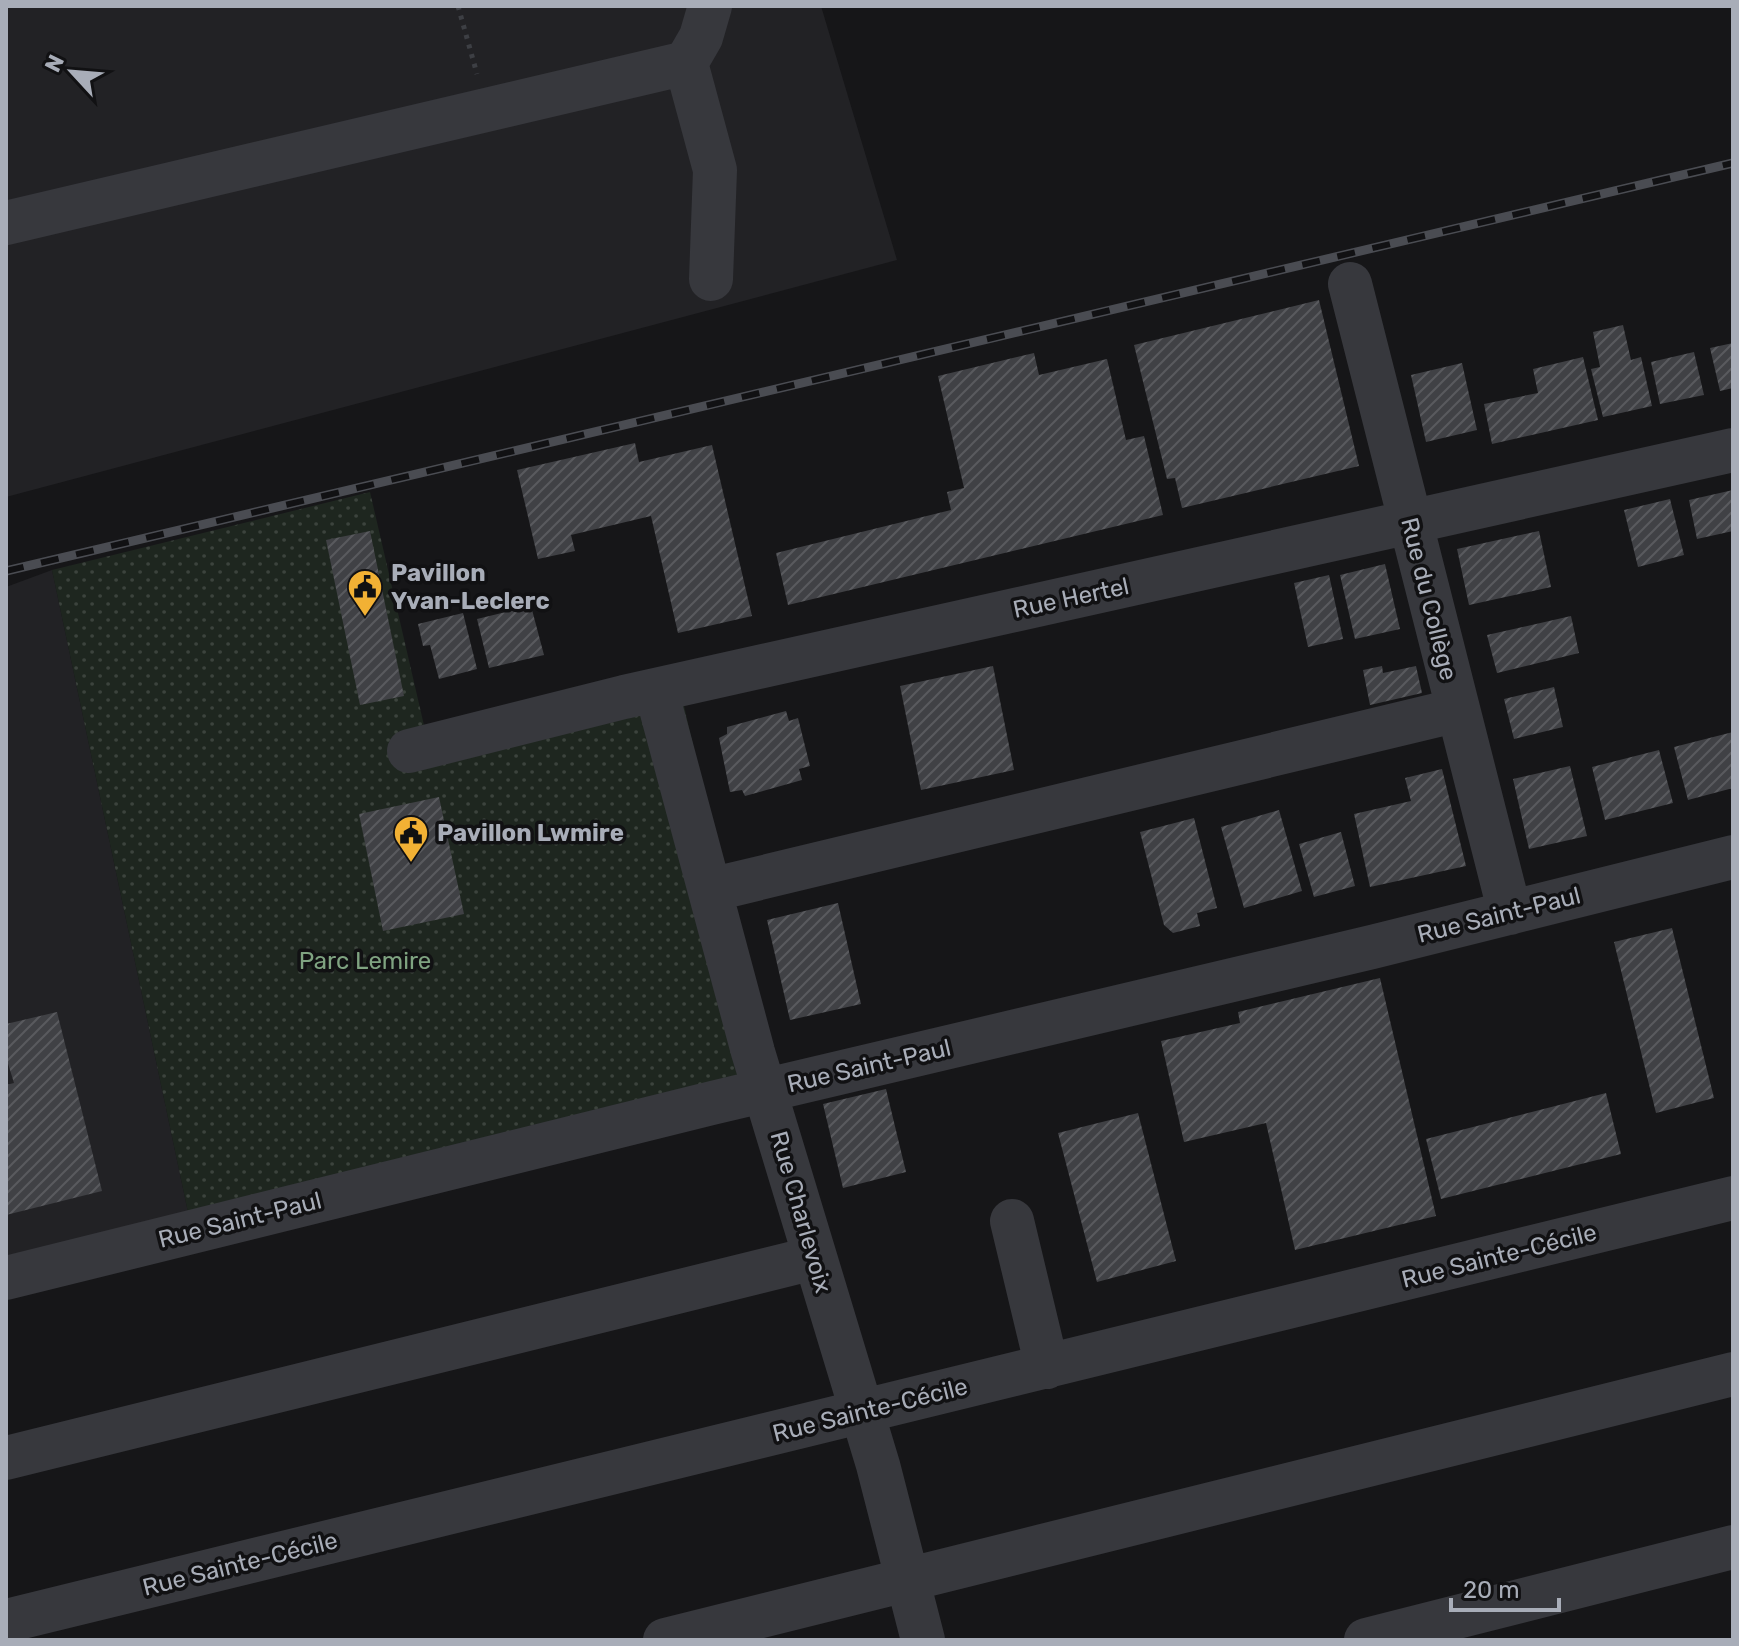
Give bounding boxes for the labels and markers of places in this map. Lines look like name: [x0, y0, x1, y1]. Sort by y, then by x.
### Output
place label: Pavillon Yvan-Leclerc: [391, 559, 550, 615]
public building icon: Pavillon Yvan-Leclerc: [346, 568, 384, 618]
public building icon: Pavillon Lwmire: [392, 814, 430, 864]
place label: Pavillon Lwmire: [437, 819, 624, 847]

